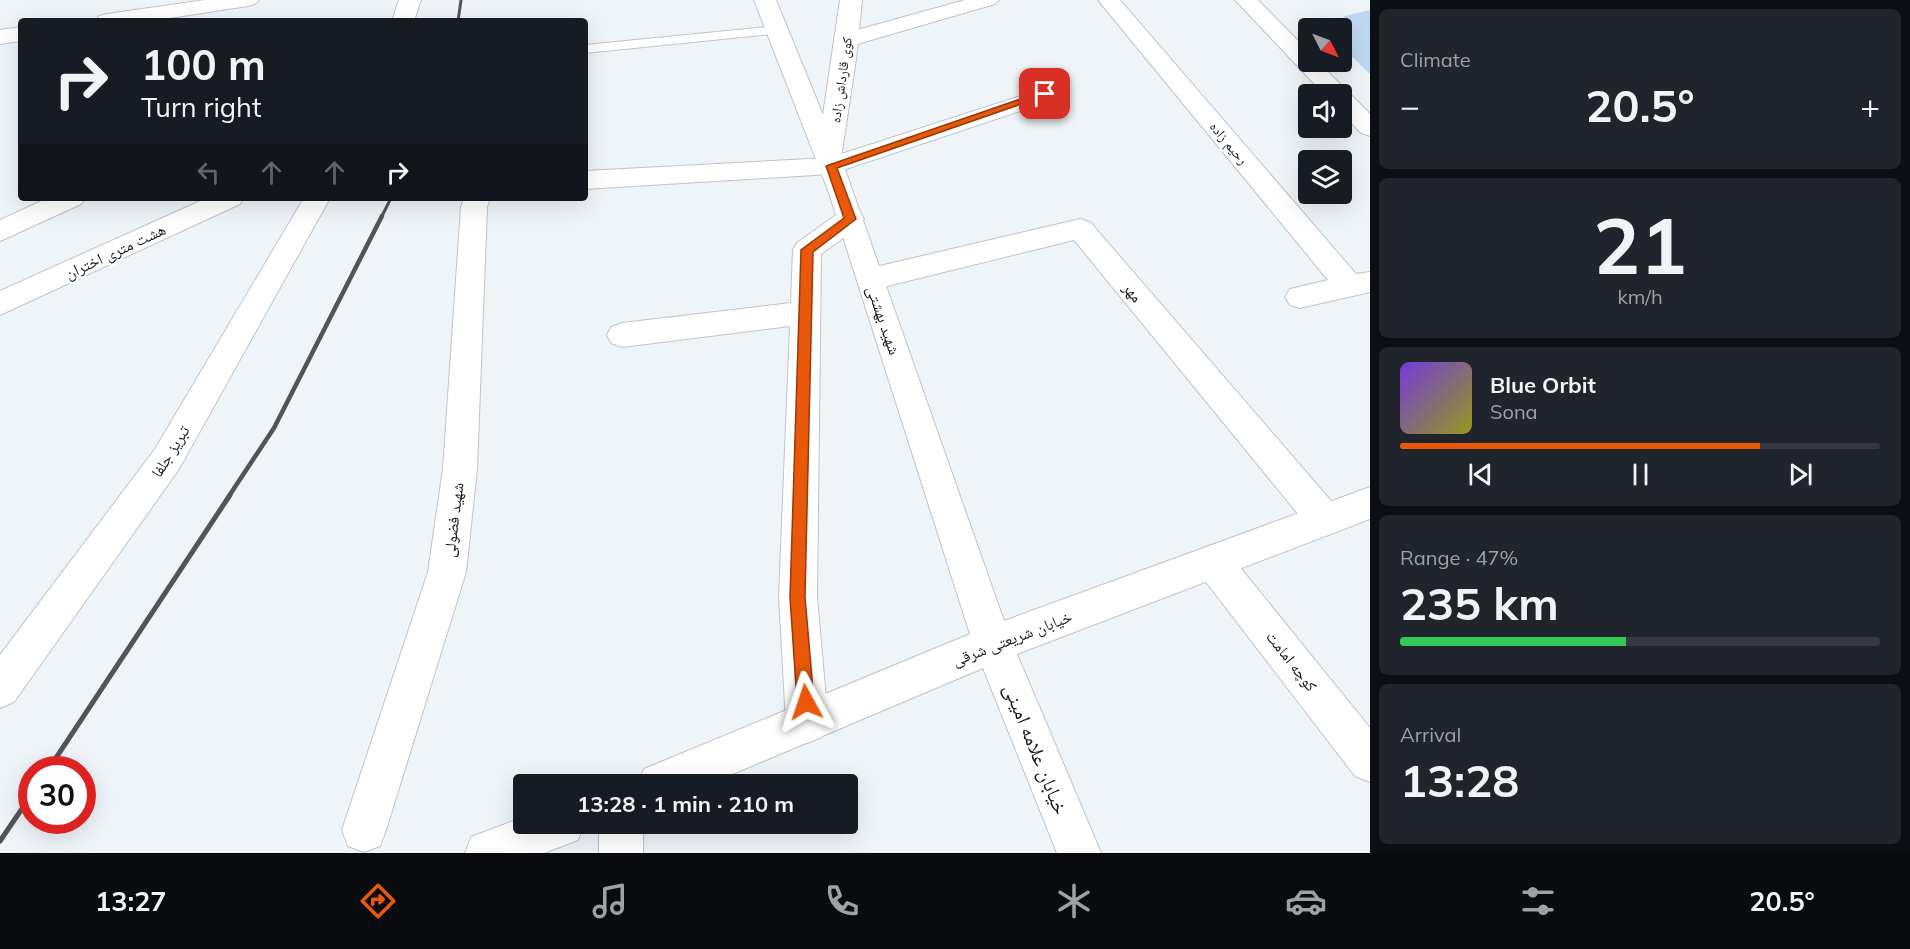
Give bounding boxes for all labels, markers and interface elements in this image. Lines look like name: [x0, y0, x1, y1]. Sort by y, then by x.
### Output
north arrow: [1298, 18, 1352, 72]
map controls: [1298, 18, 1352, 204]
street label: کوی قارداش زاده: [826, 36, 856, 124]
text: 100 m: [141, 38, 266, 91]
icon: right: [42, 42, 120, 120]
text: Climate: [1400, 47, 1471, 72]
pin: [1019, 68, 1070, 119]
icon: arrive: [1028, 77, 1061, 110]
text: 20.5°: [1585, 77, 1695, 133]
button: sound: [1298, 84, 1352, 138]
text: −: [1400, 85, 1420, 126]
text: +: [1860, 85, 1880, 126]
text: Turn right: [141, 90, 261, 124]
street label: رحیم زاده: [1205, 118, 1252, 169]
button: layers: [1298, 150, 1352, 204]
icon: left: [192, 156, 225, 189]
icon: ahead: [255, 156, 288, 189]
icon: ahead: [318, 156, 351, 189]
icon: right: [381, 156, 414, 189]
text: 21: [1593, 196, 1687, 294]
street label: هشت متری اختران: [61, 219, 169, 284]
street label: مهر: [1118, 277, 1147, 306]
street label: شهید بهشتی: [862, 283, 905, 358]
text: km/h: [1617, 284, 1663, 309]
text: Blue Orbit: [1490, 371, 1596, 399]
text: Sona: [1490, 399, 1538, 424]
street label: تبریز جلفا: [146, 421, 194, 481]
icon: previous: [1464, 458, 1497, 491]
icon: pause: [1624, 458, 1657, 491]
icon: next: [1784, 458, 1817, 491]
street label: شهید فضولی: [438, 481, 468, 559]
text: Range · 47%: [1400, 545, 1518, 570]
text: 235 km: [1400, 575, 1559, 631]
street label: خیابان شریعتی شرقی: [949, 606, 1075, 671]
street label: کوچه امامت: [1262, 627, 1322, 696]
position arrow: [774, 670, 838, 734]
street label: خیابان علامه امینی: [999, 680, 1074, 818]
text: Arrival: [1400, 722, 1461, 747]
text: 13:28: [1400, 752, 1519, 808]
speed limit sign: 30: [18, 756, 96, 834]
text: 13:28 · 1 min · 210 m: [577, 790, 794, 818]
icon: directions: [357, 880, 399, 922]
icon: music: [589, 880, 631, 922]
icon: phone: [821, 880, 863, 922]
icon: climate: [1053, 880, 1095, 922]
icon: car: [1285, 880, 1327, 922]
icon: filters: [1517, 880, 1559, 922]
text: 13:27: [95, 884, 167, 918]
text: 20.5°: [1749, 884, 1815, 918]

